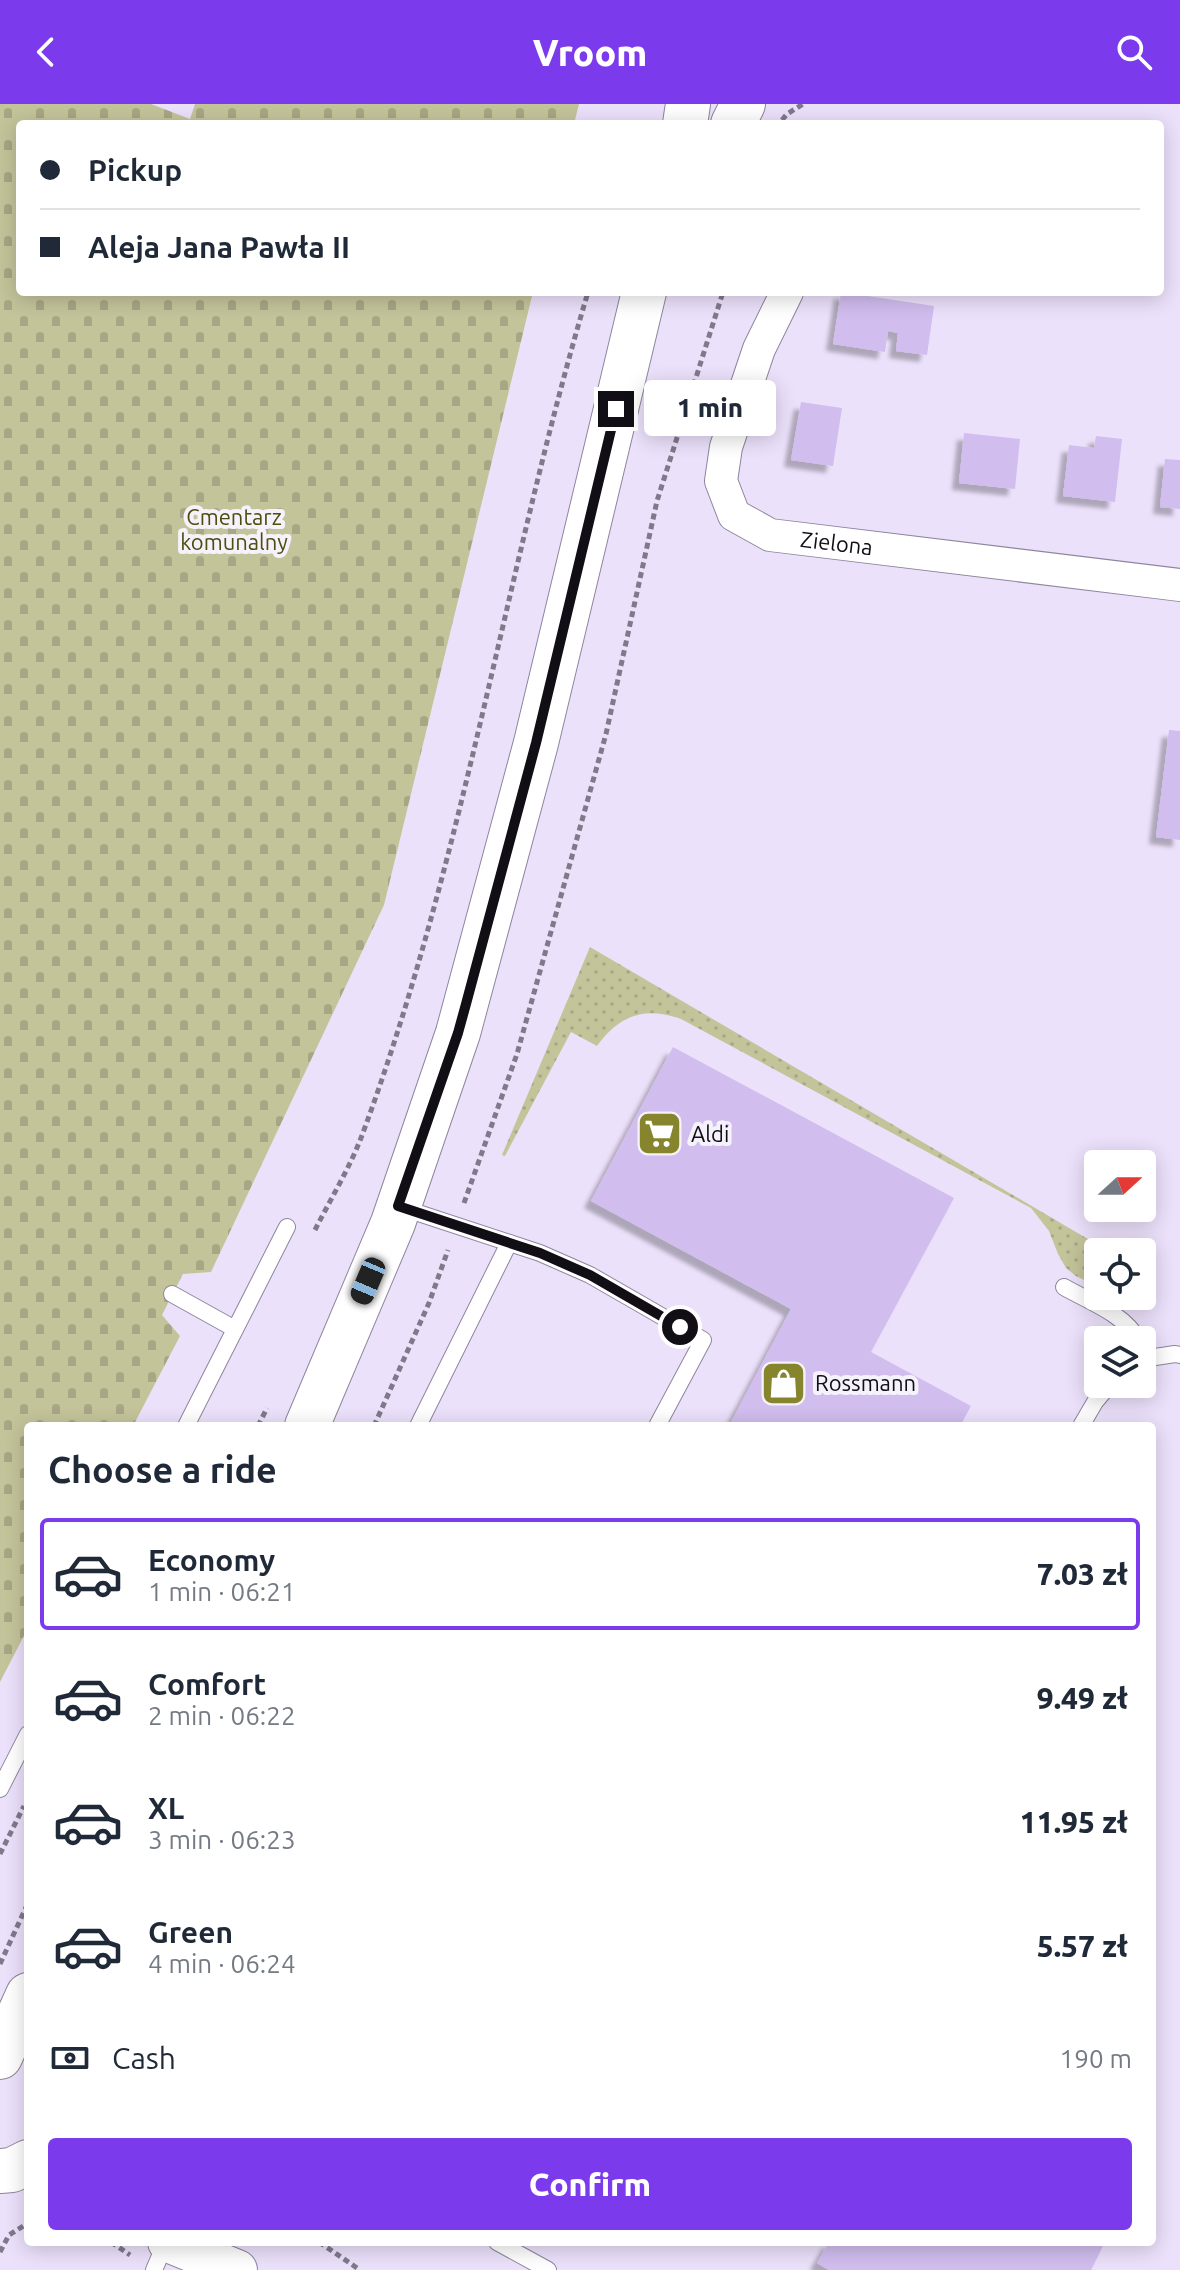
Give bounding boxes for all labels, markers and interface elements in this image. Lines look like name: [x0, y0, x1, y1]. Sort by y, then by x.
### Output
icon: back: [24, 30, 68, 74]
icon: search: [1112, 30, 1156, 74]
text: Vroom: [533, 32, 647, 73]
text: Pickup: [88, 153, 182, 187]
text: Aleja Jana Pawła II: [88, 230, 350, 264]
callout: 1 min: [644, 381, 776, 437]
route end: [598, 391, 634, 427]
text: 1 min: [677, 393, 743, 422]
park label: Cmentarz komunalny: [180, 504, 288, 554]
street label: Zielona: [799, 526, 874, 559]
supermarket icon: Aldi: [636, 1110, 684, 1158]
place label: Aldi: [691, 1121, 729, 1146]
north arrow: [1084, 1150, 1156, 1222]
map controls: [1084, 1150, 1156, 1398]
button: locate: [1084, 1238, 1156, 1310]
car: [348, 1254, 388, 1308]
route start: [662, 1309, 698, 1345]
button: layers: [1084, 1326, 1156, 1398]
shop icon: Rossmann: [760, 1359, 808, 1407]
place label: Rossmann: [815, 1370, 916, 1395]
text: Choose a ride: [48, 1449, 277, 1490]
icon: car: [52, 1538, 124, 1610]
text: Economy: [148, 1543, 275, 1577]
text: 7.03 zł: [1037, 1557, 1128, 1591]
text: 1 min · 06:21: [148, 1577, 296, 1606]
icon: car: [52, 1662, 124, 1734]
text: Comfort: [148, 1667, 266, 1701]
text: 9.49 zł: [1037, 1681, 1128, 1715]
text: 2 min · 06:22: [148, 1701, 296, 1730]
icon: car: [52, 1786, 124, 1858]
text: XL: [148, 1791, 184, 1825]
text: 11.95 zł: [1020, 1805, 1128, 1839]
text: 3 min · 06:23: [148, 1825, 296, 1854]
icon: car: [52, 1910, 124, 1982]
text: Green: [148, 1915, 233, 1949]
text: 5.57 zł: [1037, 1929, 1128, 1963]
text: 4 min · 06:24: [148, 1949, 296, 1978]
icon: cash: [48, 2036, 92, 2080]
text: Cash: [112, 2041, 176, 2075]
text: 190 m: [1060, 2044, 1132, 2073]
button: Confirm: [48, 2138, 1132, 2230]

